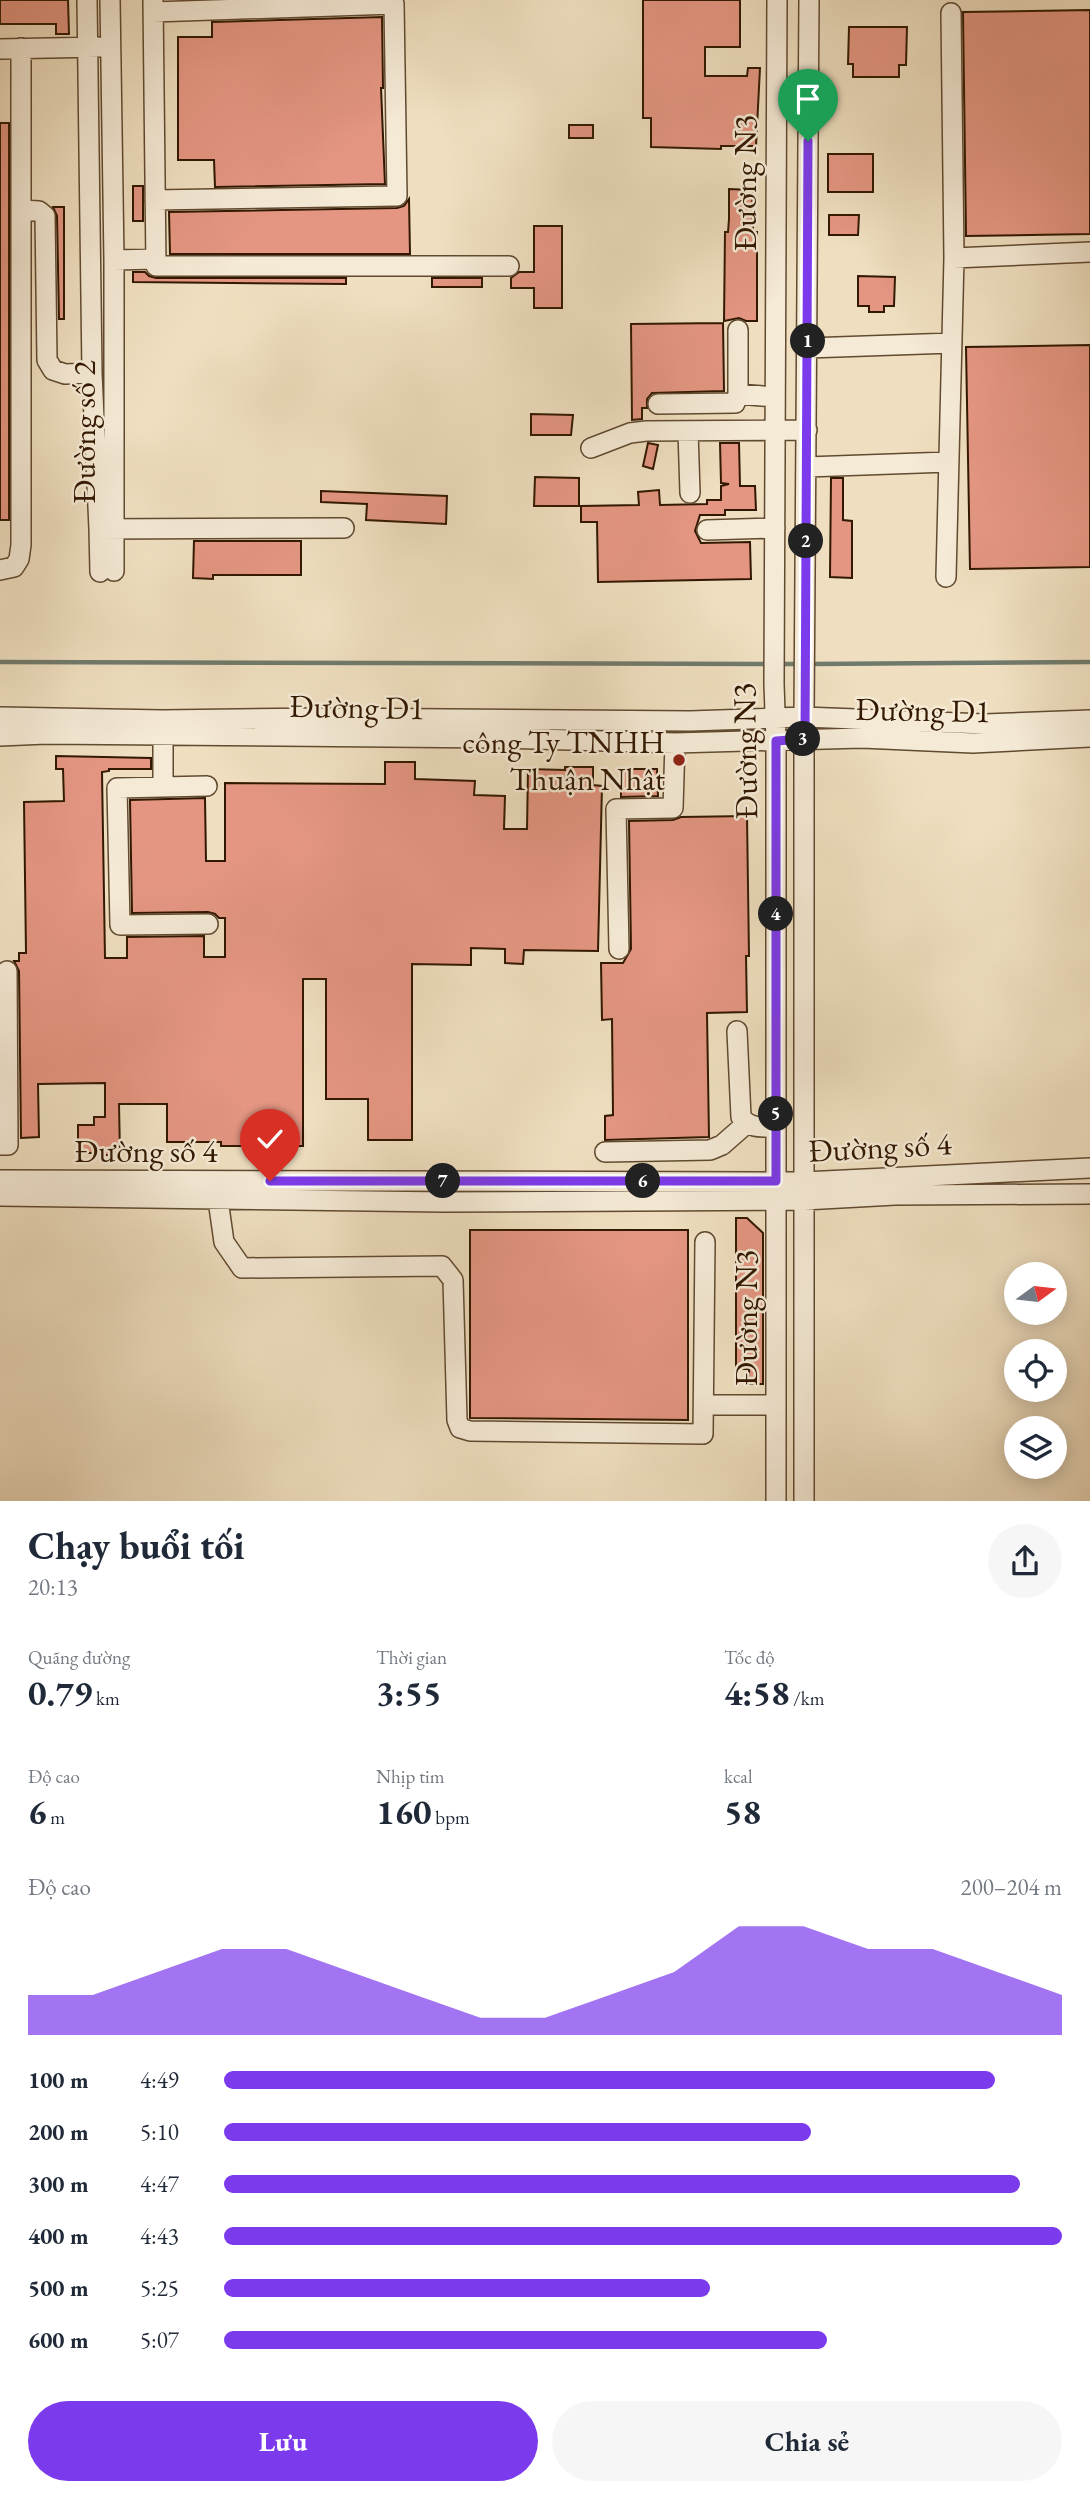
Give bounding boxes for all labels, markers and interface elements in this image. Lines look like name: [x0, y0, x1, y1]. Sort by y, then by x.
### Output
pin: [778, 69, 838, 141]
icon: arrive: [789, 80, 827, 118]
street label: Đường N3: [724, 115, 766, 251]
pin: 1: [790, 324, 826, 358]
text: 1: [802, 328, 813, 353]
street label: Đường số 2: [63, 360, 105, 504]
pin: 2: [788, 524, 824, 558]
text: 2: [800, 528, 811, 553]
street label: Đường N3: [723, 683, 767, 819]
street label: Đường D1: [289, 685, 425, 729]
street label: Đường D1: [855, 688, 991, 732]
place label: công Ty TNHH Thuận Nhật: [462, 721, 665, 800]
pin: 3: [786, 722, 820, 756]
text: 3: [797, 726, 808, 751]
marker: công Ty TNHH Thuận Nhật: [671, 752, 687, 768]
pin: 4: [758, 897, 794, 932]
text: 4: [770, 901, 781, 926]
pin: 5: [758, 1096, 794, 1132]
text: 5: [770, 1101, 781, 1126]
pin: [240, 1109, 300, 1181]
icon: check: [251, 1120, 289, 1158]
street label: Đường số 4: [807, 1122, 953, 1172]
street label: Đường số 4: [74, 1130, 218, 1172]
pin: 7: [426, 1164, 460, 1198]
pin: 6: [626, 1164, 660, 1198]
text: 7: [437, 1168, 448, 1193]
text: 6: [637, 1168, 648, 1193]
street label: Đường N3: [725, 1250, 767, 1386]
north arrow: [1004, 1262, 1068, 1325]
map controls: [1004, 1262, 1067, 1479]
button: locate: [1004, 1339, 1067, 1402]
button: layers: [1004, 1416, 1067, 1479]
text: Chạy buổi tối: [28, 1521, 245, 1570]
button: share: [988, 1524, 1062, 1598]
text: 20:13: [28, 1572, 78, 1602]
text: Quãng đường: [28, 1645, 130, 1670]
text: Thời gian: [376, 1645, 447, 1670]
text: Tốc độ: [724, 1645, 775, 1670]
text: 0.79: [28, 1670, 92, 1715]
text: 3:55: [376, 1670, 441, 1715]
text: 4:58: [724, 1670, 789, 1715]
text: km: [92, 1686, 120, 1711]
text: /km: [789, 1686, 825, 1711]
text: Độ cao: [28, 1764, 80, 1789]
text: Nhịp tim: [376, 1764, 445, 1789]
text: kcal: [724, 1764, 753, 1789]
text: 6: [28, 1789, 47, 1834]
text: 160: [376, 1789, 432, 1834]
text: 58: [724, 1789, 761, 1834]
text: m: [47, 1805, 65, 1830]
text: bpm: [432, 1805, 470, 1830]
text: Độ cao: [28, 1872, 91, 1902]
text: 200–204 m: [961, 1872, 1062, 1902]
text: 100 m: [28, 2065, 89, 2095]
text: 4:49: [140, 2065, 179, 2095]
text: 200 m: [28, 2117, 89, 2147]
text: 5:10: [140, 2117, 179, 2147]
text: 300 m: [28, 2169, 89, 2199]
text: 4:47: [140, 2169, 179, 2199]
text: 400 m: [28, 2221, 89, 2251]
text: 4:43: [140, 2221, 179, 2251]
text: 500 m: [28, 2273, 89, 2303]
text: 5:25: [140, 2273, 179, 2303]
text: 600 m: [28, 2325, 89, 2355]
text: 5:07: [140, 2325, 179, 2355]
button: Lưu: [28, 2401, 538, 2481]
button: Chia sẻ: [552, 2401, 1062, 2481]

